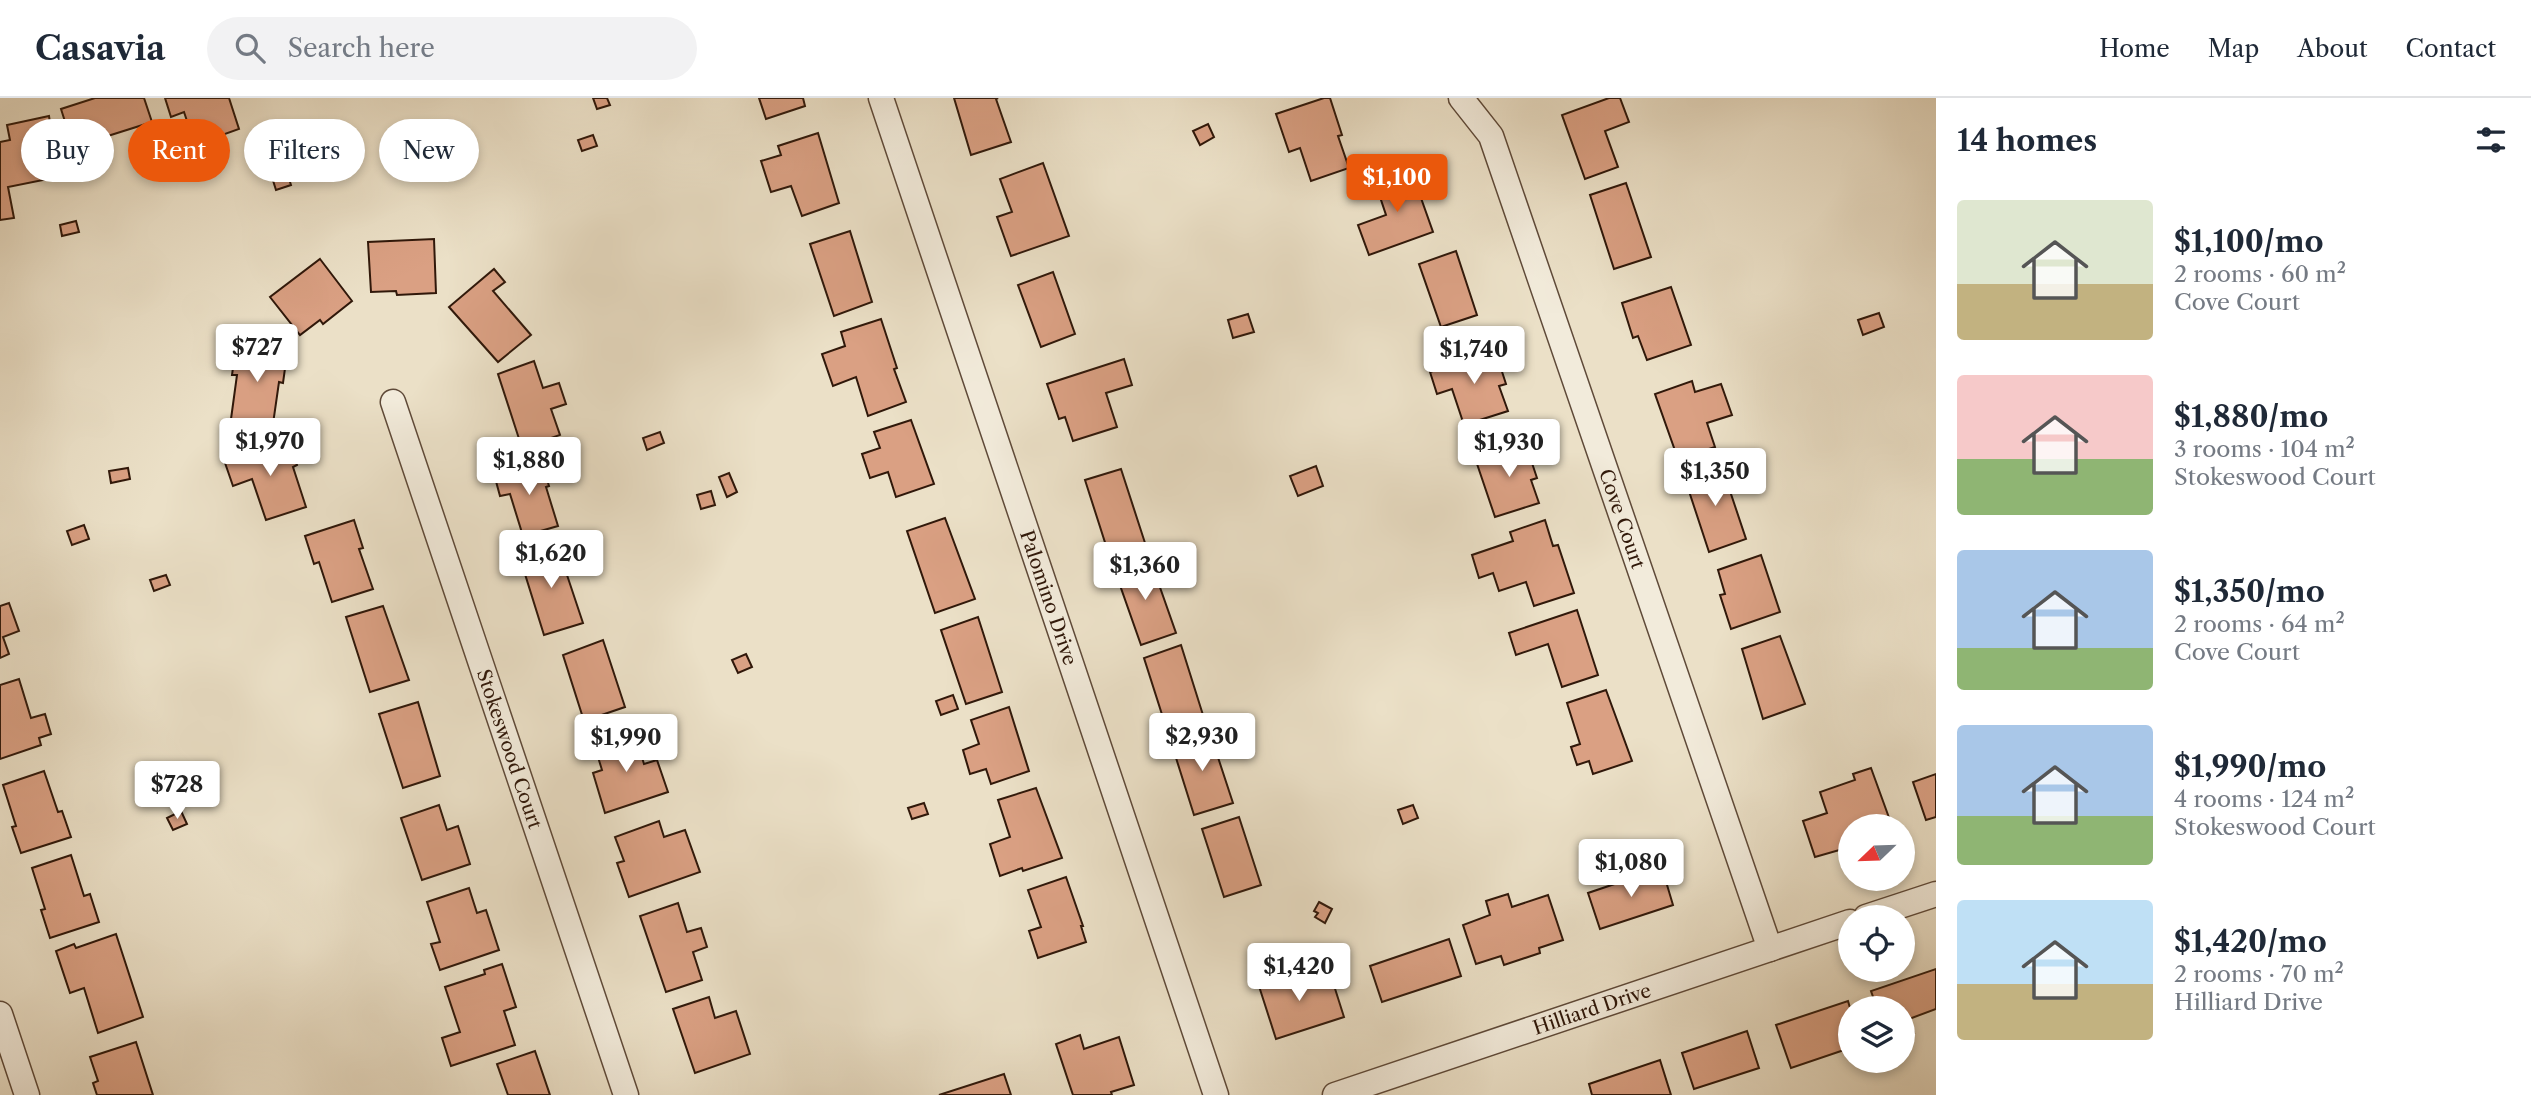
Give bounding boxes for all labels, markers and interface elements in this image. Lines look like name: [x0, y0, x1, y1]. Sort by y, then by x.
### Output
search box: [207, 17, 697, 80]
text: Casavia: [35, 28, 165, 69]
icon: search: [231, 29, 269, 67]
text: Search here: [287, 32, 435, 64]
text: Home: [2099, 34, 2170, 63]
text: Map: [2208, 34, 2259, 63]
text: About: [2297, 34, 2368, 63]
text: Contact: [2406, 34, 2496, 63]
chip: Buy: [21, 119, 114, 182]
chip: Rent: [128, 119, 230, 182]
chip: Filters: [244, 119, 365, 182]
chip: New: [379, 119, 479, 182]
icon: filters: [2472, 121, 2510, 159]
text: 14 homes: [1957, 122, 2097, 159]
pin: $1,100: [1340, 155, 1454, 214]
text: $1,100: [1363, 163, 1431, 191]
text: $1,100/mo: [2174, 223, 2324, 260]
icon: home: [2013, 228, 2097, 312]
text: 2 rooms · 60 m²: [2174, 260, 2346, 288]
text: Cove Court: [2174, 288, 2300, 316]
pin: $727: [216, 324, 298, 384]
pin: $1,740: [1417, 327, 1531, 386]
text: $727: [232, 333, 282, 361]
text: $1,740: [1440, 335, 1508, 363]
text: $1,880/mo: [2174, 398, 2328, 435]
icon: home: [2013, 403, 2097, 487]
pin: $1,970: [213, 418, 327, 478]
pin: $1,930: [1452, 420, 1566, 479]
text: $1,970: [235, 427, 305, 455]
text: $1,930: [1474, 428, 1544, 456]
text: 3 rooms · 104 m²: [2174, 435, 2355, 463]
pin: $1,880: [472, 438, 586, 497]
text: $1,880: [493, 446, 565, 474]
pin: $1,350: [1658, 448, 1772, 508]
text: $1,350: [1680, 457, 1750, 485]
text: Stokeswood Court: [2174, 463, 2376, 491]
street label: Cove Court: [1595, 466, 1650, 572]
street label: Palomino Drive: [1015, 527, 1082, 668]
pin: $1,620: [494, 531, 608, 590]
text: $1,620: [515, 539, 587, 567]
pin: $1,360: [1088, 542, 1202, 602]
text: $1,360: [1110, 551, 1180, 579]
text: $1,350/mo: [2174, 573, 2325, 610]
icon: home: [2013, 578, 2097, 662]
text: 2 rooms · 64 m²: [2174, 610, 2345, 638]
text: Cove Court: [2174, 638, 2300, 666]
street label: Stokeswood Court: [472, 666, 547, 832]
pin: $1,990: [569, 714, 683, 774]
pin: $2,930: [1145, 714, 1259, 773]
text: $2,930: [1165, 722, 1239, 750]
text: $1,990: [590, 723, 662, 751]
text: $1,990/mo: [2174, 748, 2326, 785]
icon: home: [2013, 753, 2097, 837]
pin: $728: [136, 762, 218, 821]
text: $728: [151, 770, 203, 798]
text: 4 rooms · 124 m²: [2174, 785, 2354, 813]
text: Stokeswood Court: [2174, 813, 2376, 841]
north arrow: [1838, 814, 1914, 891]
map controls: [1838, 814, 1915, 1073]
pin: $1,080: [1574, 840, 1688, 899]
text: $1,080: [1595, 848, 1667, 876]
button: locate: [1838, 905, 1915, 982]
text: $1,420/mo: [2174, 923, 2327, 960]
icon: home: [2013, 928, 2097, 1012]
pin: $1,420: [1242, 944, 1356, 1003]
text: $1,420: [1263, 952, 1335, 980]
text: 2 rooms · 70 m²: [2174, 960, 2344, 988]
street label: Hilliard Drive: [1530, 978, 1654, 1039]
text: Hilliard Drive: [2174, 988, 2323, 1016]
button: layers: [1838, 996, 1915, 1073]

